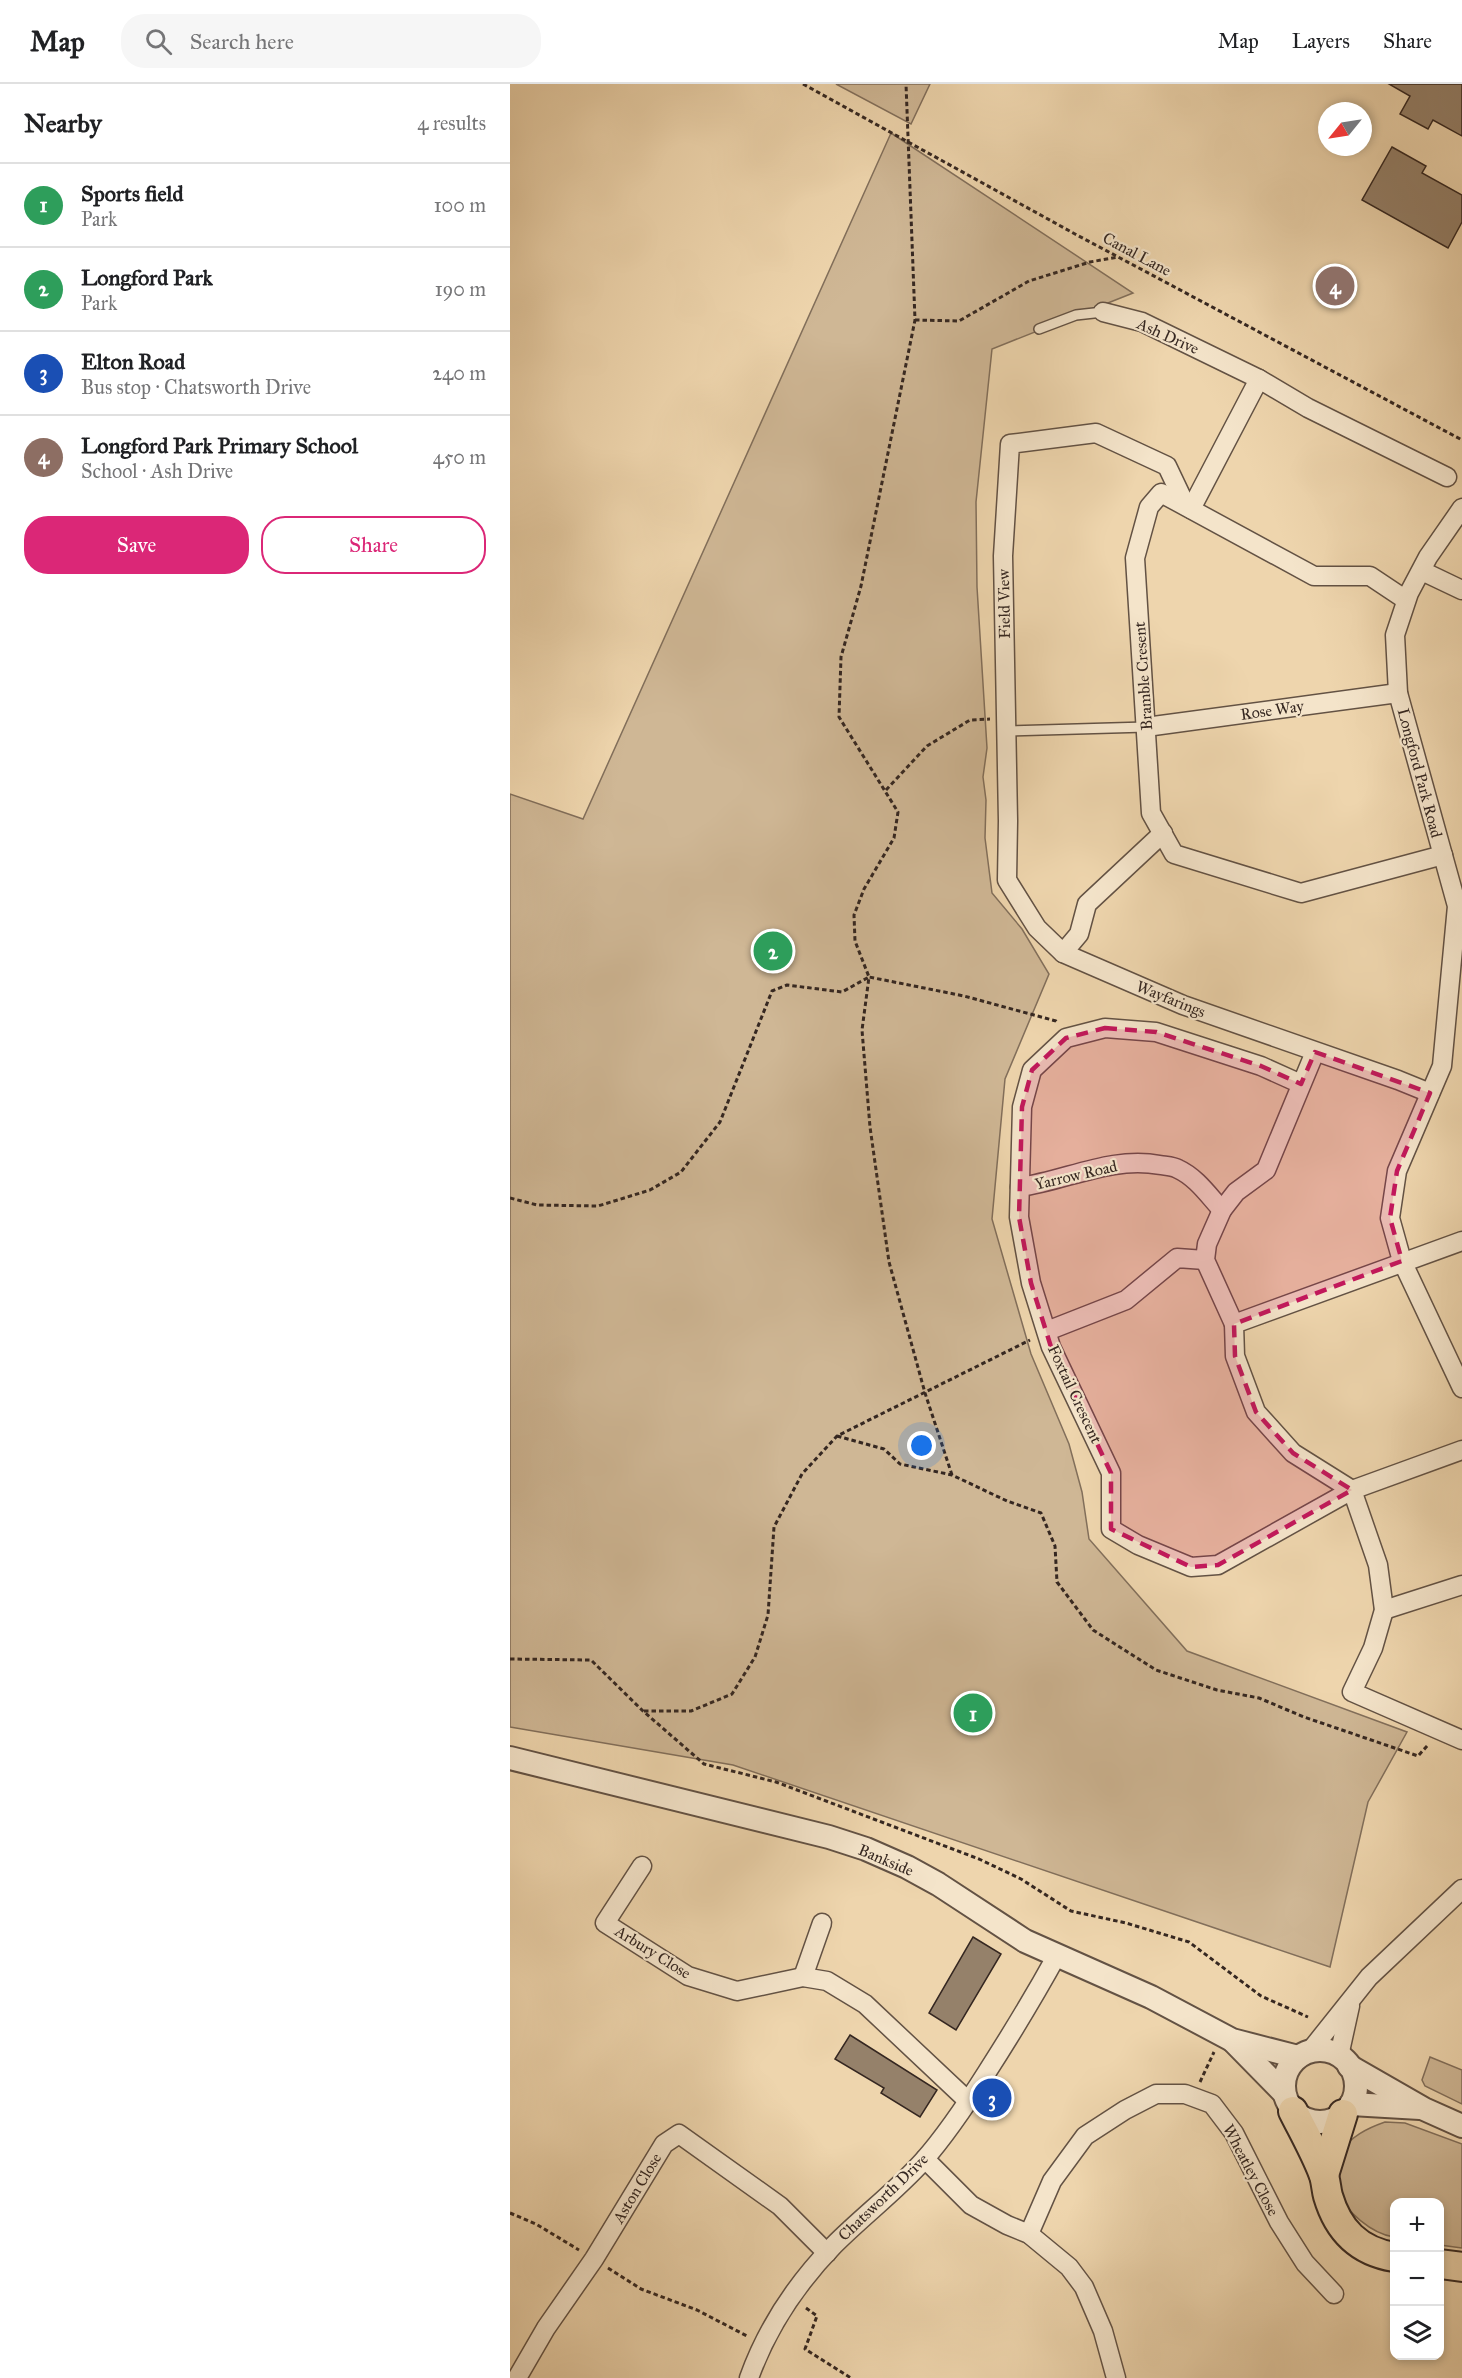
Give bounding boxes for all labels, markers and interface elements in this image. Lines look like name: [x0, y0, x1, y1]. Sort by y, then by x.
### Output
search box: [121, 14, 541, 68]
text: Map: [30, 24, 85, 59]
icon: search: [142, 25, 175, 58]
text: Search here: [190, 28, 294, 55]
text: Map: [1218, 28, 1259, 54]
text: Layers: [1292, 28, 1350, 54]
text: Share: [1383, 28, 1432, 54]
north arrow: [1318, 102, 1372, 156]
text: Nearby: [24, 107, 102, 139]
text: 4 results: [417, 111, 486, 135]
text: Sports field: [81, 180, 183, 207]
text: 1: [40, 193, 47, 217]
text: 100 m: [434, 193, 486, 217]
text: Park: [81, 207, 117, 231]
street label: Canal Lane: [1100, 228, 1175, 280]
text: Longford Park: [81, 264, 213, 291]
pin: 4: [1316, 264, 1354, 308]
text: 2: [39, 277, 48, 301]
text: 190 m: [435, 277, 486, 301]
text: Park: [81, 291, 117, 315]
street label: Ash Drive: [1133, 314, 1202, 358]
text: Elton Road: [81, 348, 185, 375]
text: 3: [40, 361, 48, 385]
text: 240 m: [432, 361, 486, 385]
text: Bus stop · Chatsworth Drive: [81, 375, 311, 399]
text: Longford Park Primary School: [81, 432, 358, 459]
text: 4: [38, 445, 49, 469]
text: 450 m: [433, 445, 486, 469]
text: School · Ash Drive: [81, 459, 233, 483]
button: Save: [24, 516, 249, 574]
button: Share: [261, 516, 486, 574]
street label: Field View: [994, 568, 1014, 639]
street label: Bramble Cresent: [1130, 621, 1156, 731]
street label: Rose Way: [1239, 696, 1305, 724]
street label: Longford Park Road: [1393, 706, 1446, 840]
pin: 2: [754, 928, 792, 974]
street label: Wayfarings: [1133, 977, 1209, 1022]
street label: Yarrow Road: [1033, 1156, 1119, 1194]
street label: Foxtail Crescent: [1044, 1342, 1106, 1447]
your location: [907, 1431, 936, 1460]
pin: 1: [954, 1690, 992, 1736]
street label: Bankside: [855, 1840, 917, 1880]
street label: Arbury Close: [611, 1921, 695, 1983]
pin: 3: [972, 2076, 1012, 2120]
street label: Wheatley Close: [1219, 2121, 1283, 2219]
street label: Aston Close: [608, 2149, 666, 2227]
street label: Chatsworth Drive: [834, 2149, 932, 2245]
map controls: [1390, 2198, 1444, 2360]
button: +: [1390, 2198, 1444, 2252]
button: −: [1390, 2252, 1444, 2306]
button: layers: [1390, 2306, 1444, 2360]

